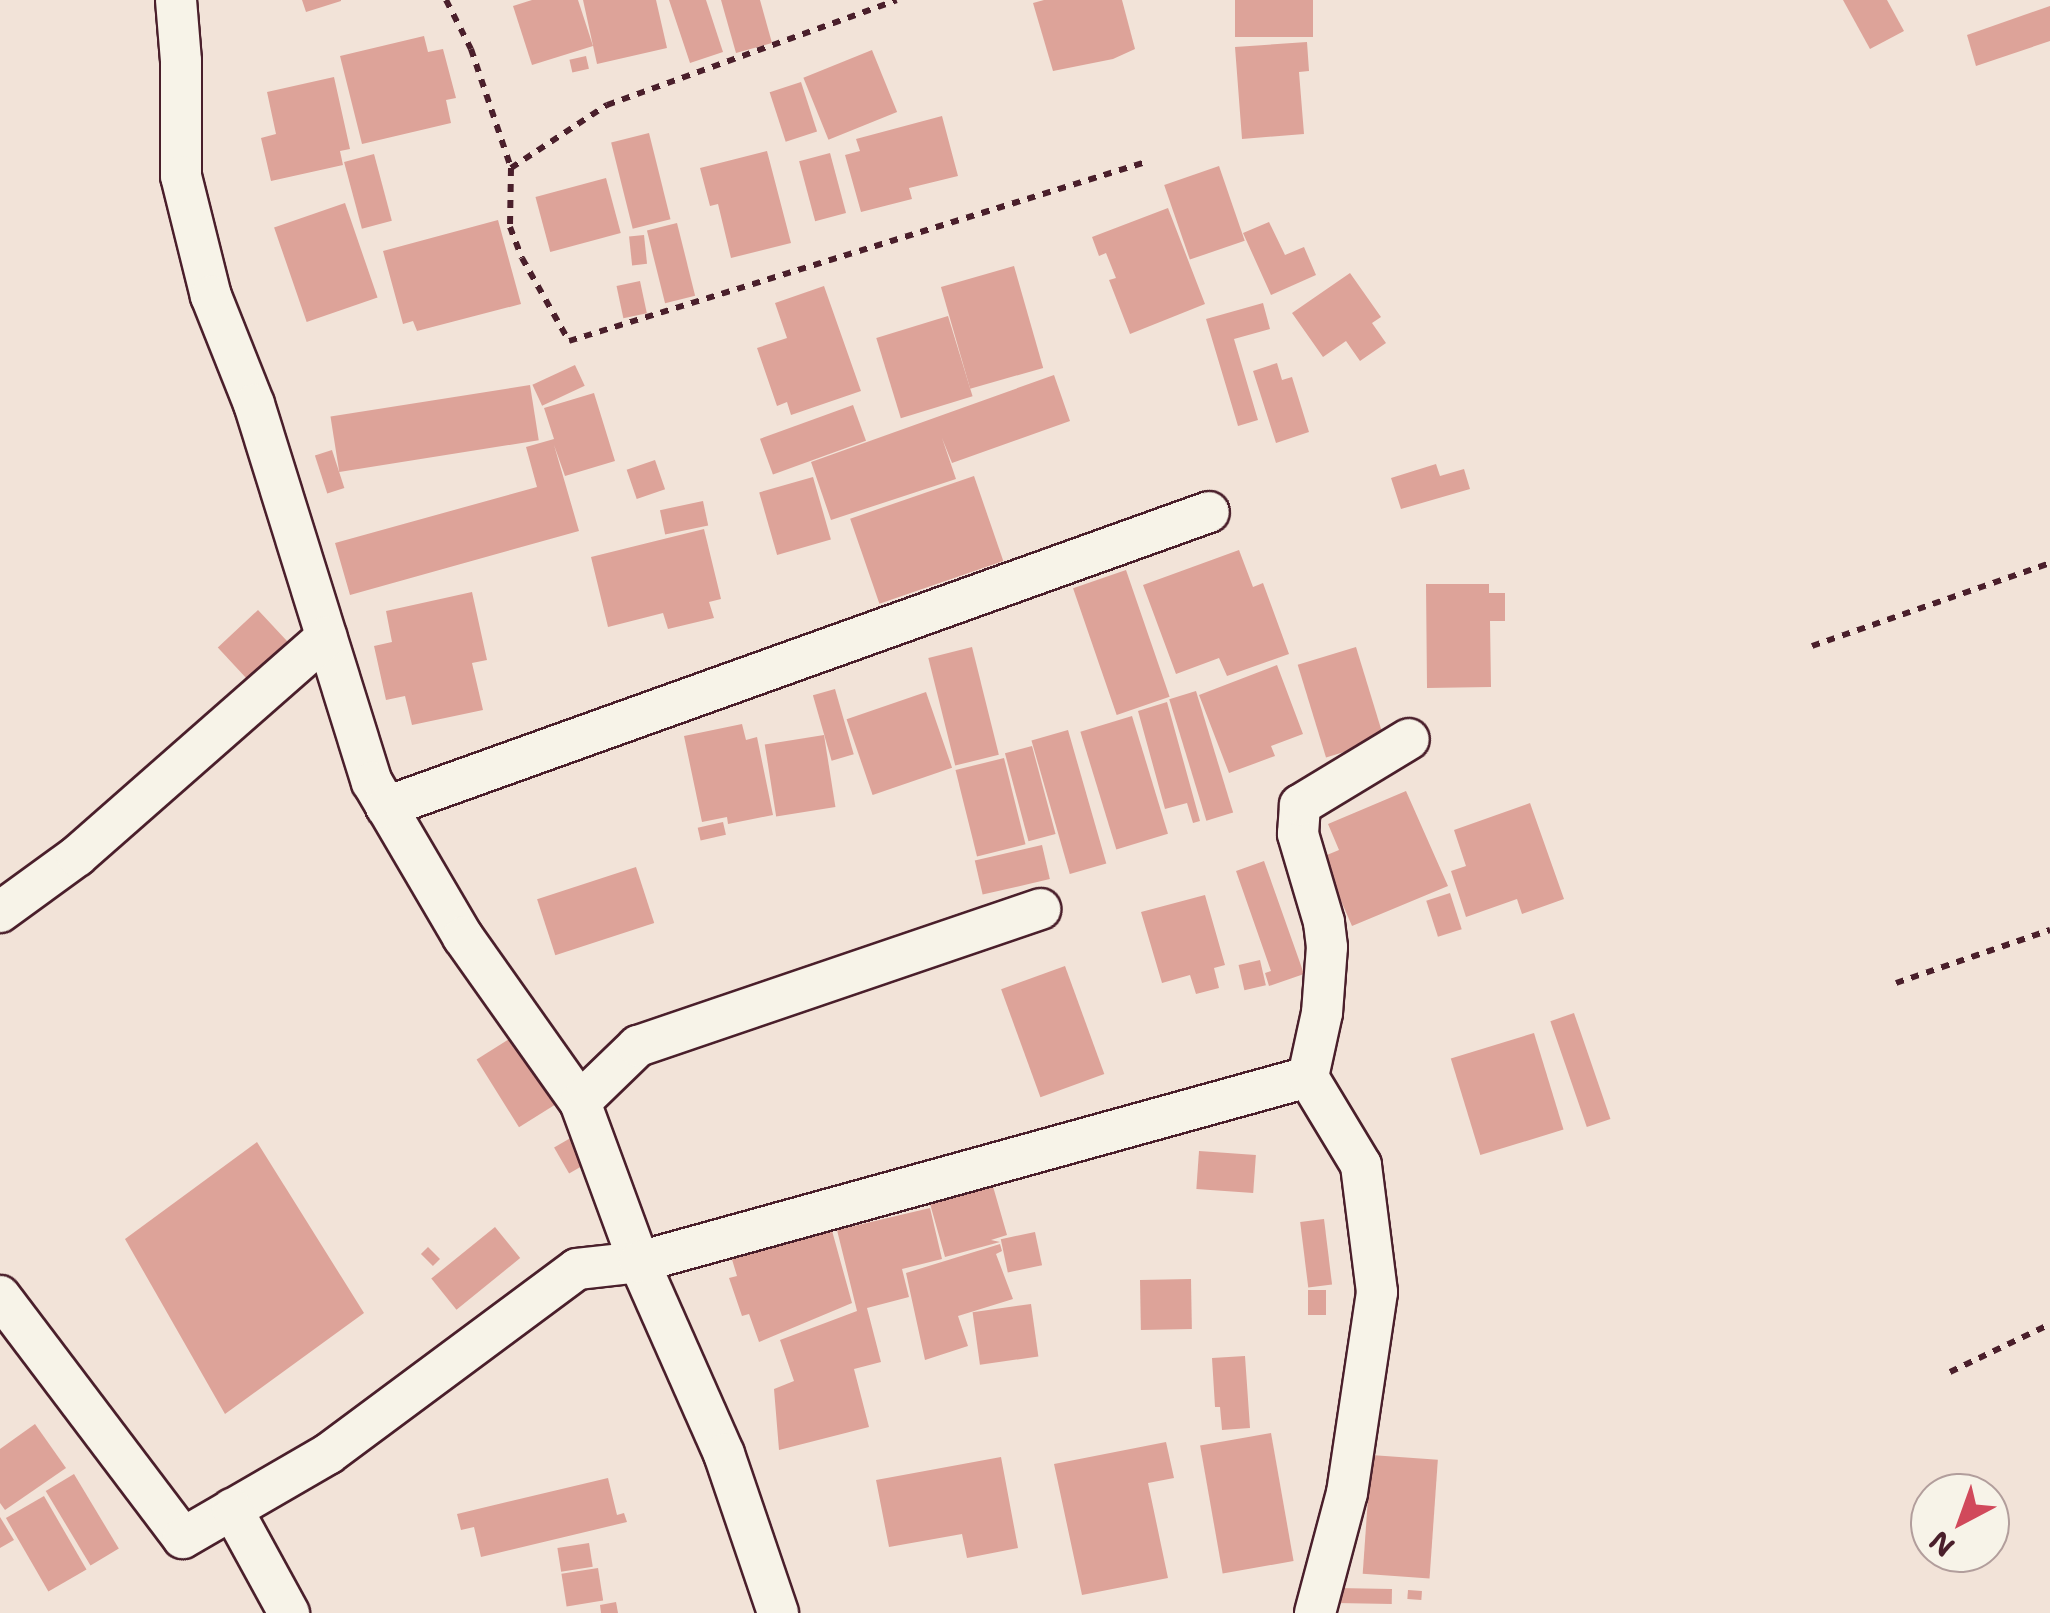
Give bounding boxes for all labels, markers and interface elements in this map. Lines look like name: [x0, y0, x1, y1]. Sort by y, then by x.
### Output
north arrow: [1910, 1473, 2010, 1573]
text: N: [1921, 1523, 1962, 1566]

